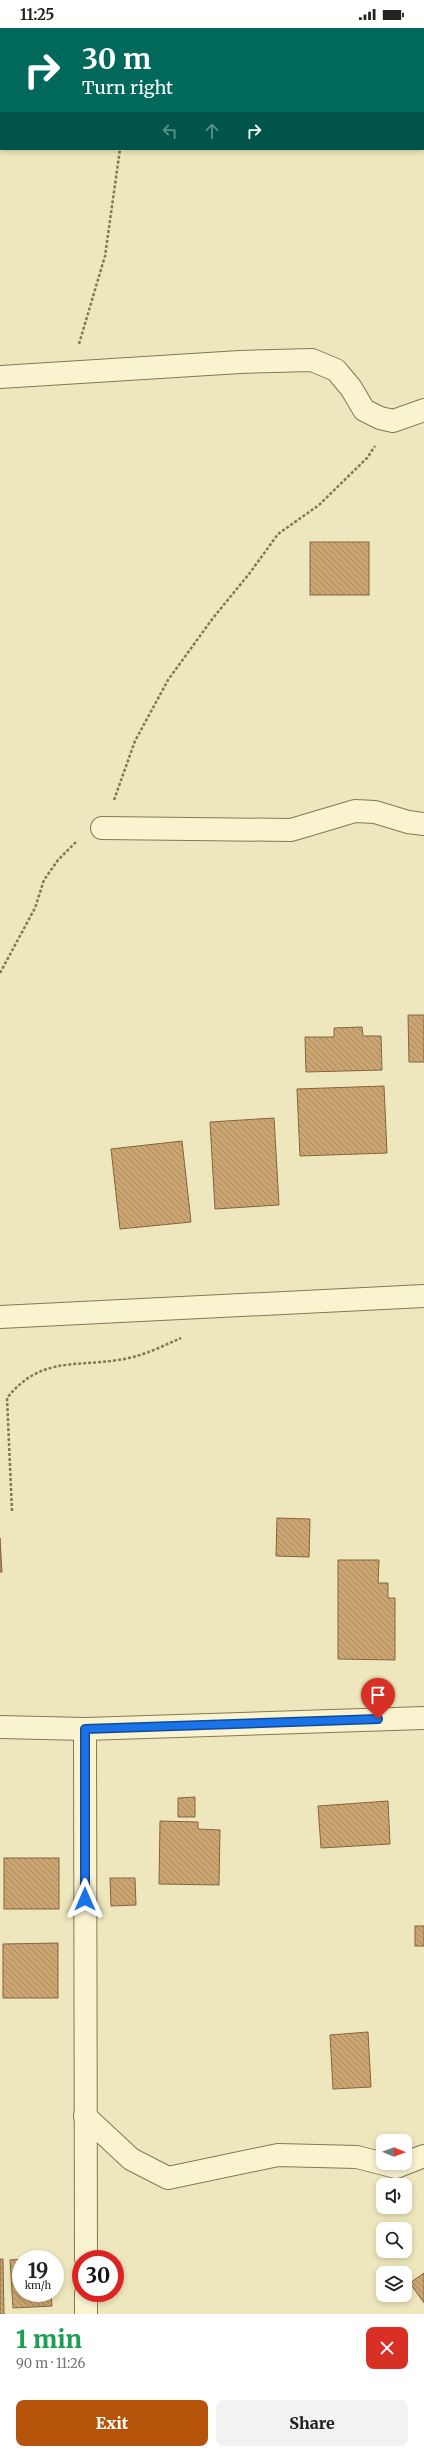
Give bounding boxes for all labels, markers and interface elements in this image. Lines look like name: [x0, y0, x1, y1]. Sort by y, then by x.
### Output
text: 11:25: [20, 5, 54, 24]
text: 30 m: [82, 41, 151, 77]
icon: right: [16, 44, 68, 96]
text: Turn right: [82, 76, 173, 99]
icon: left: [159, 120, 181, 142]
icon: ahead: [201, 120, 223, 142]
icon: right: [243, 120, 265, 142]
pin: [361, 1678, 395, 1719]
icon: arrive: [367, 1684, 389, 1706]
position arrow: [64, 1878, 106, 1920]
north arrow: [376, 2134, 412, 2170]
map controls: [376, 2134, 412, 2302]
button: sound: [376, 2178, 412, 2214]
button: search: [376, 2222, 412, 2258]
speed limit sign: 30: [72, 2250, 124, 2302]
text: 19: [28, 2258, 48, 2283]
button: layers: [376, 2266, 412, 2302]
text: km/h: [25, 2279, 51, 2292]
text: 1 min: [16, 2324, 82, 2355]
button: close: [366, 2327, 408, 2369]
text: 90 m · 11:26: [16, 2355, 85, 2372]
button: Exit: [16, 2400, 208, 2446]
button: Share: [216, 2400, 408, 2446]

